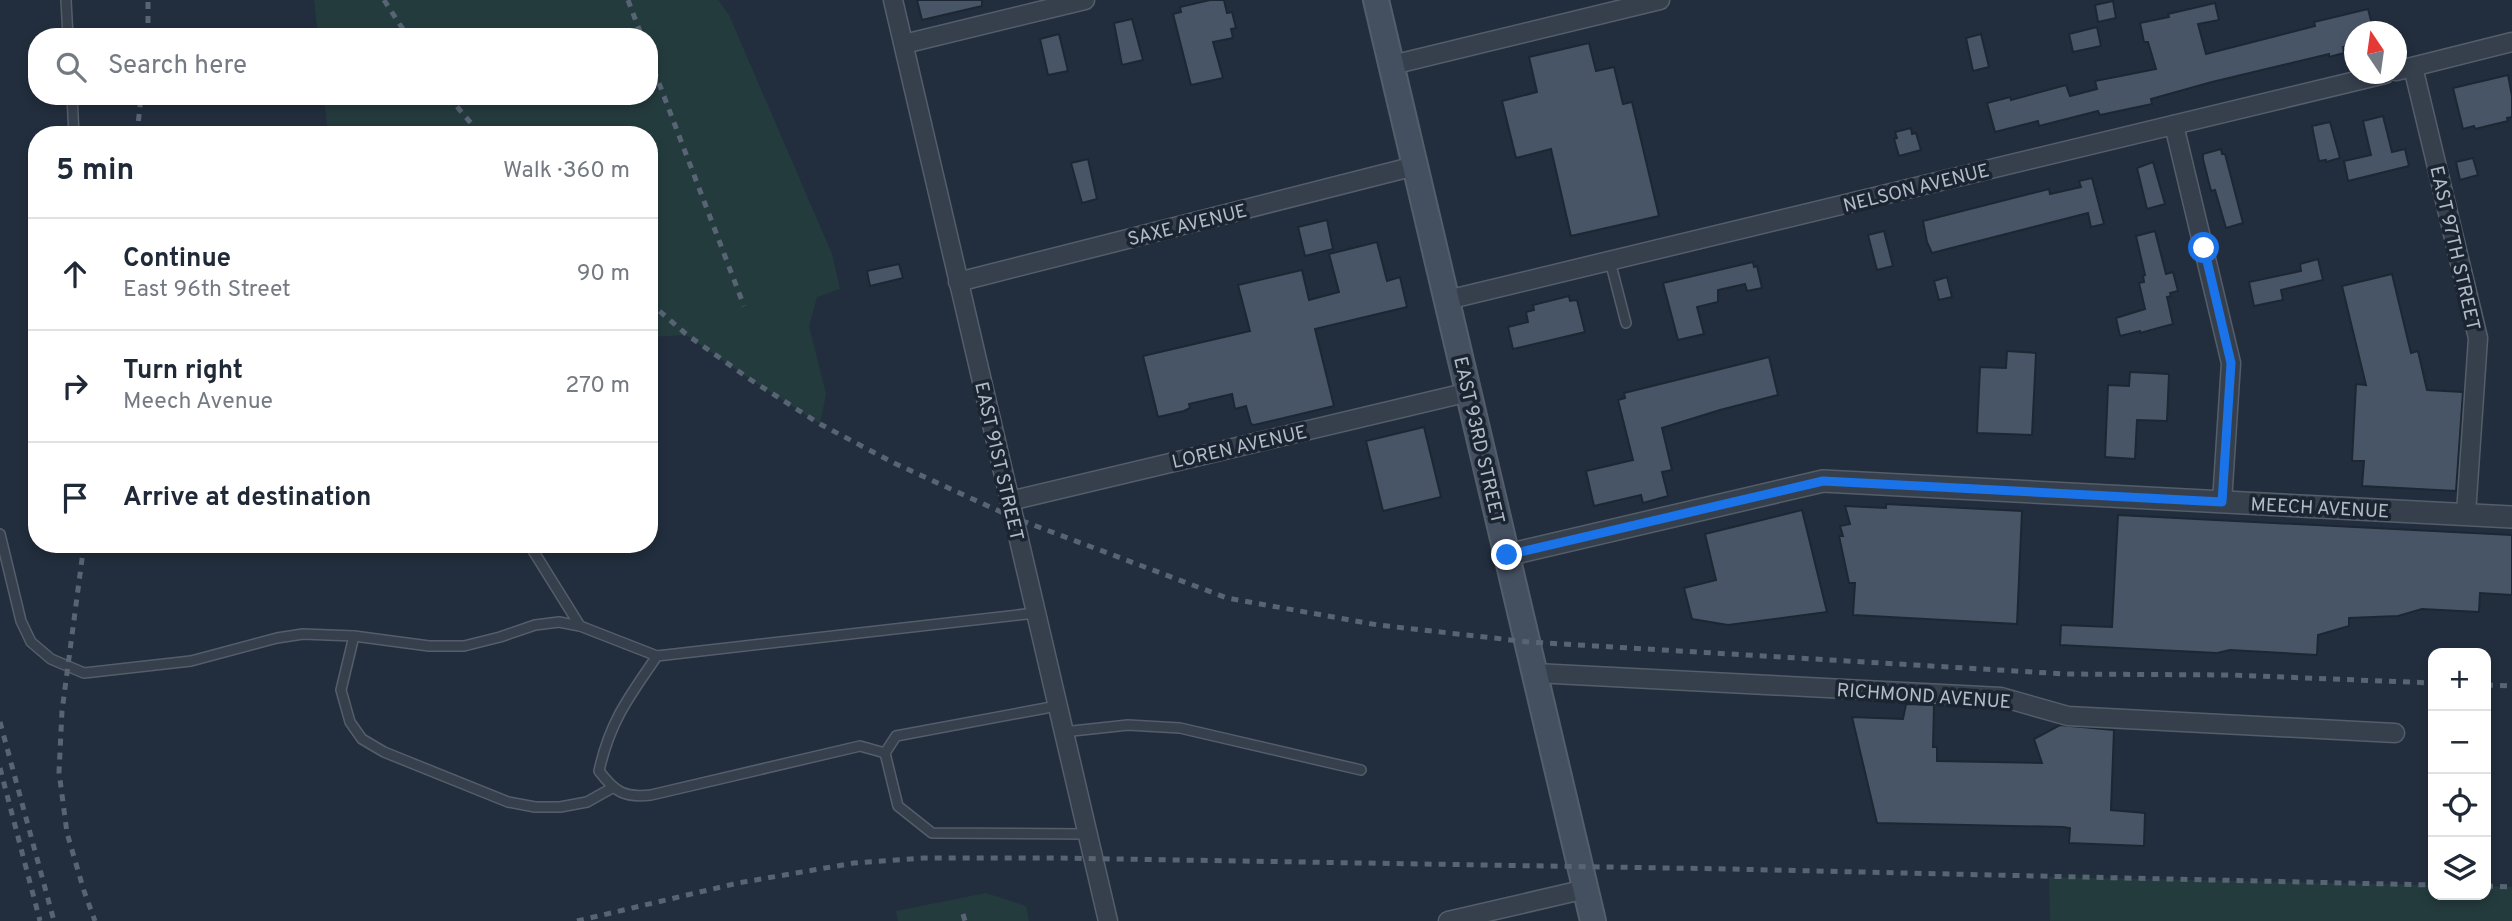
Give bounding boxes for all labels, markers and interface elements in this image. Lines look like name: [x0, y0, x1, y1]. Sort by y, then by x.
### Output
north arrow: [2344, 21, 2407, 84]
search box: [28, 28, 658, 105]
icon: search: [52, 48, 90, 86]
text: Search here: [108, 50, 247, 83]
text: 5 min: [56, 153, 134, 190]
text: Walk · 360 m: [503, 157, 630, 186]
street label: NELSON AVENUE: [1841, 159, 1992, 219]
street label: EAST 97TH STREET: [2423, 164, 2485, 333]
street label: SAXE AVENUE: [1125, 200, 1250, 252]
route start: [2188, 232, 2219, 263]
text: Continue: [123, 243, 231, 276]
icon: ahead: [56, 255, 94, 293]
text: 90 m: [577, 260, 630, 289]
text: East 96th Street: [123, 276, 291, 305]
street label: EAST 93RD STREET: [1447, 354, 1509, 526]
text: Turn right: [123, 355, 243, 388]
icon: right: [56, 367, 94, 405]
text: 270 m: [565, 372, 630, 401]
street label: EAST 91ST STREET: [968, 380, 1028, 543]
text: Meech Avenue: [123, 388, 273, 417]
street label: LOREN AVENUE: [1170, 421, 1309, 475]
icon: arrive: [56, 479, 94, 517]
text: Arrive at destination: [123, 482, 371, 515]
street label: MEECH AVENUE: [2250, 493, 2390, 525]
route end: [1491, 539, 1522, 570]
map controls: [2428, 648, 2491, 900]
button: +: [2428, 648, 2491, 711]
street label: RICHMOND AVENUE: [1836, 679, 2012, 715]
button: −: [2428, 711, 2491, 774]
button: locate: [2428, 774, 2491, 837]
button: layers: [2428, 837, 2491, 900]

